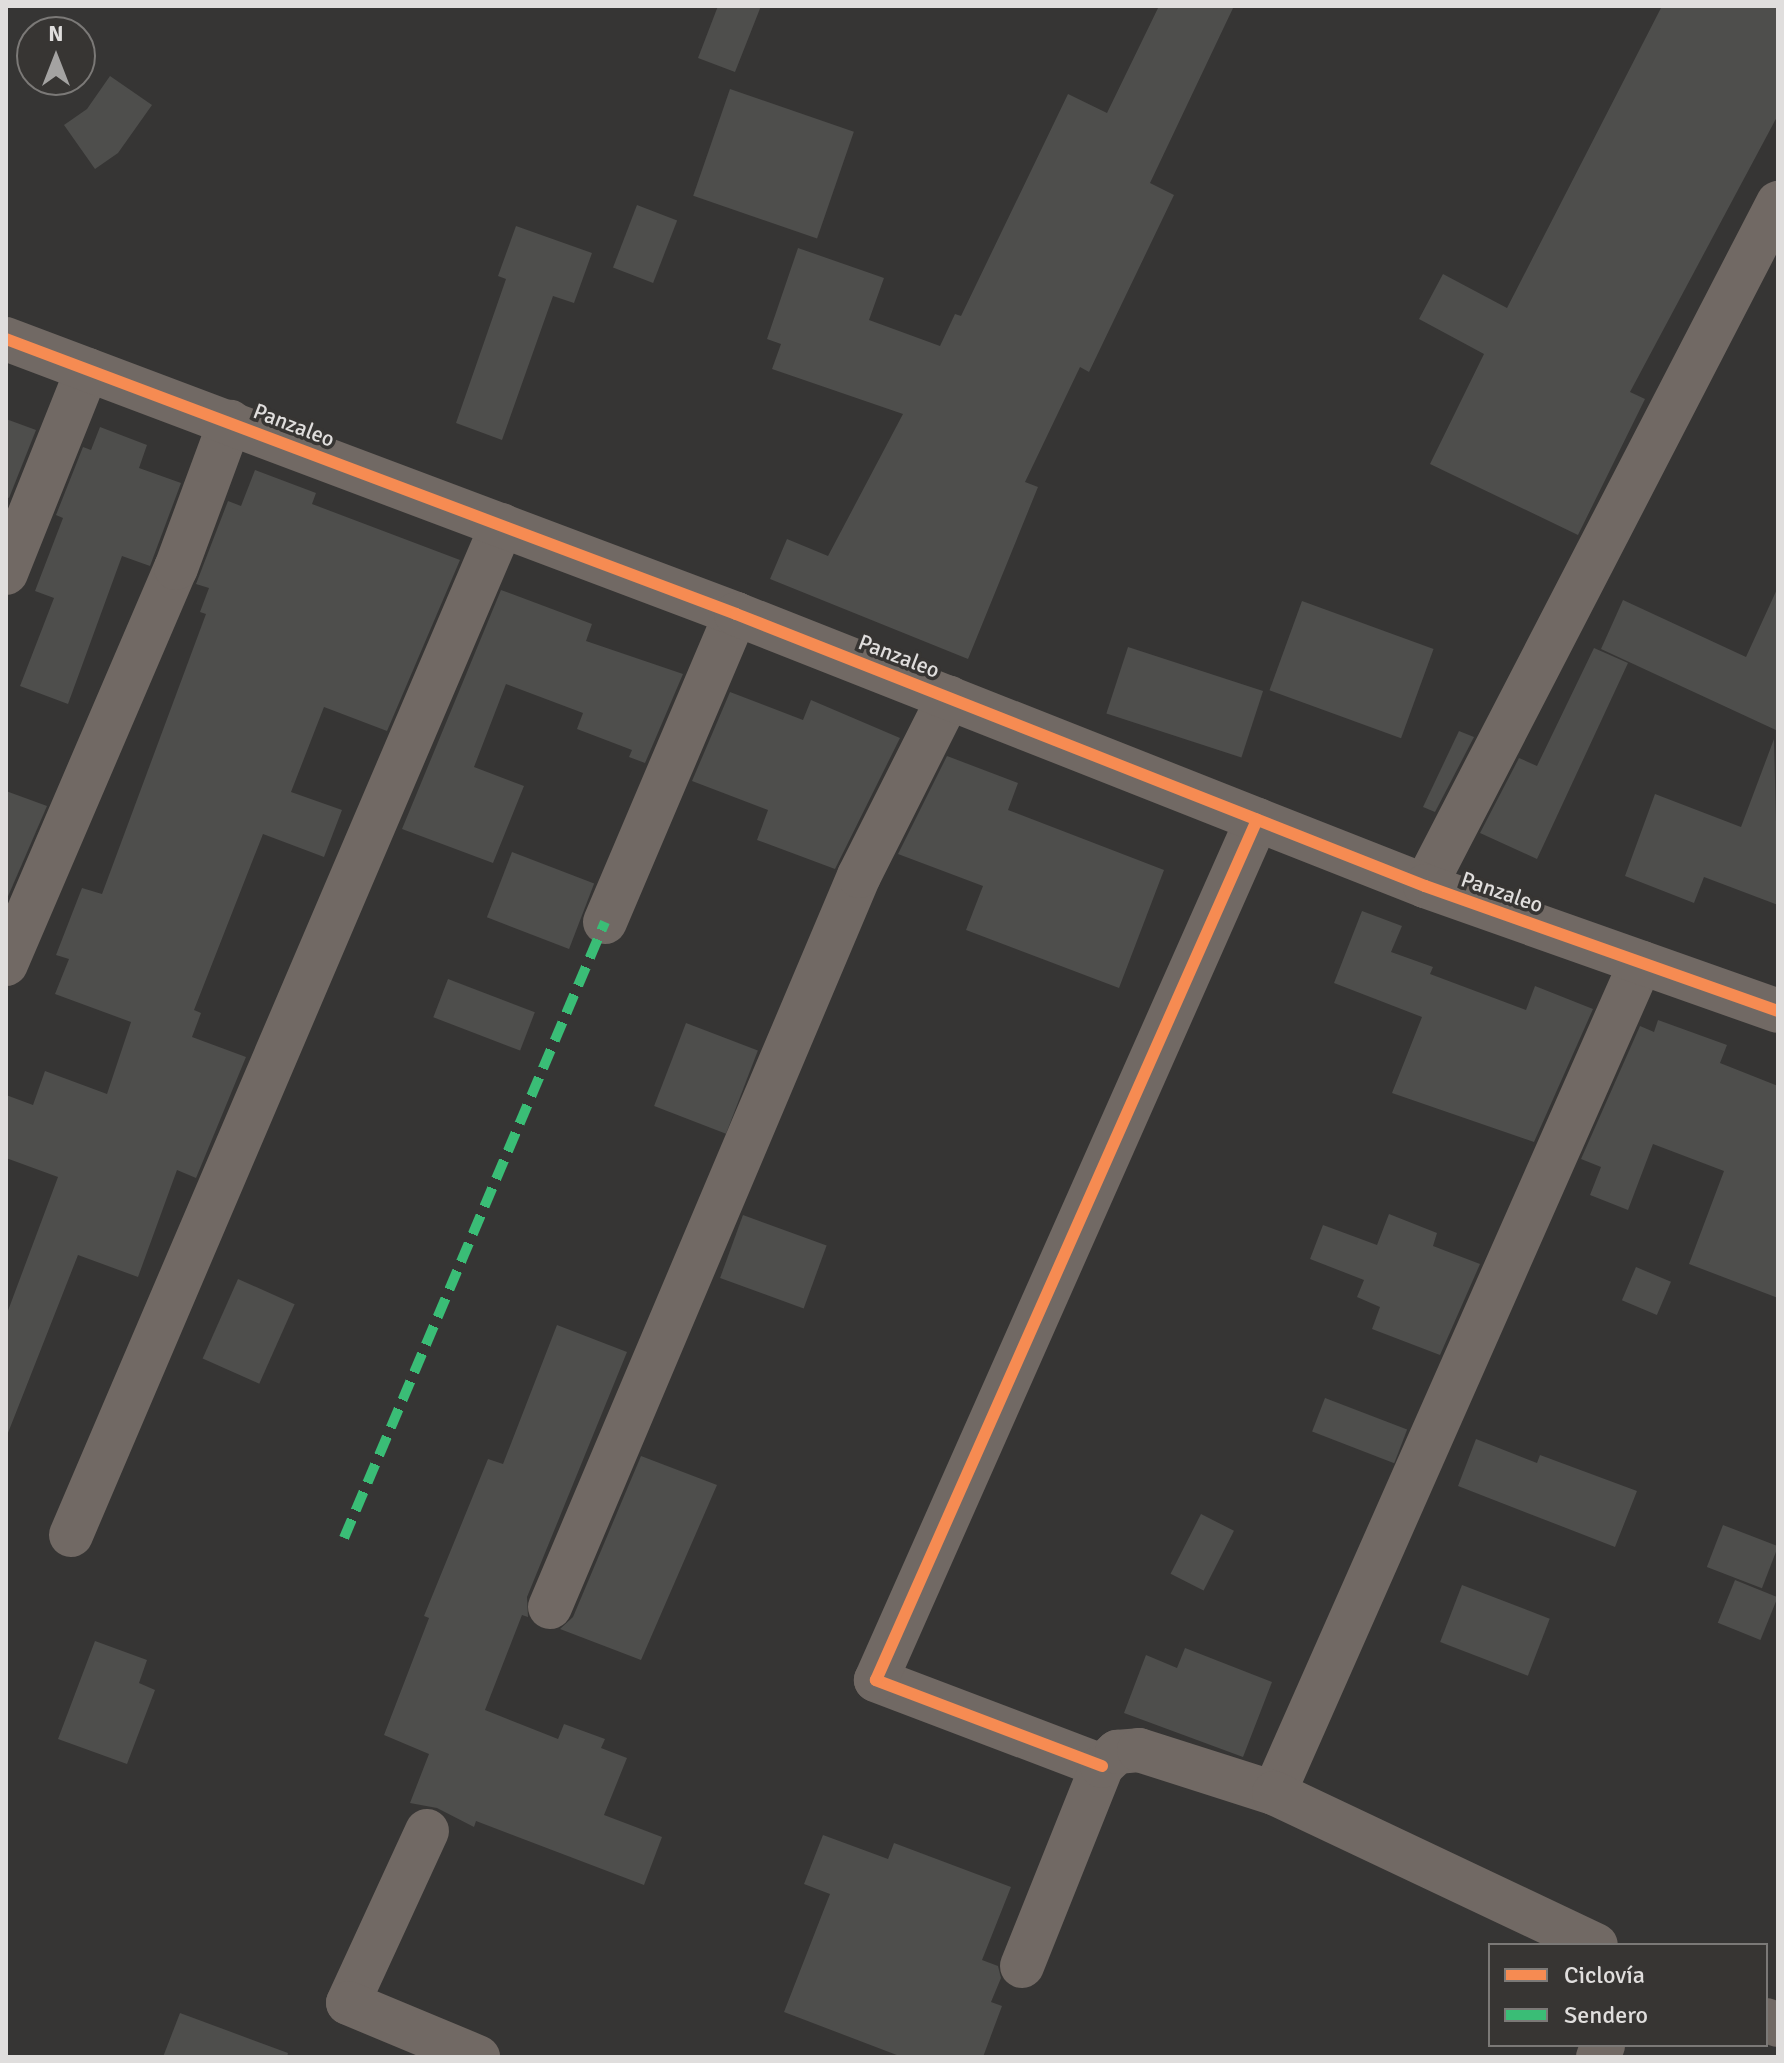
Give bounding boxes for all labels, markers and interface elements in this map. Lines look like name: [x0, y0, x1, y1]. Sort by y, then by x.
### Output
north arrow: [16, 16, 96, 96]
text: N: [48, 20, 64, 47]
street label: Panzaleo: [250, 397, 338, 453]
street label: Panzaleo: [855, 628, 943, 684]
street label: Panzaleo: [1458, 866, 1546, 918]
legend: [1488, 1943, 1768, 2047]
text: Ciclovía: [1564, 1960, 1645, 1990]
text: Sendero: [1564, 2000, 1648, 2030]

